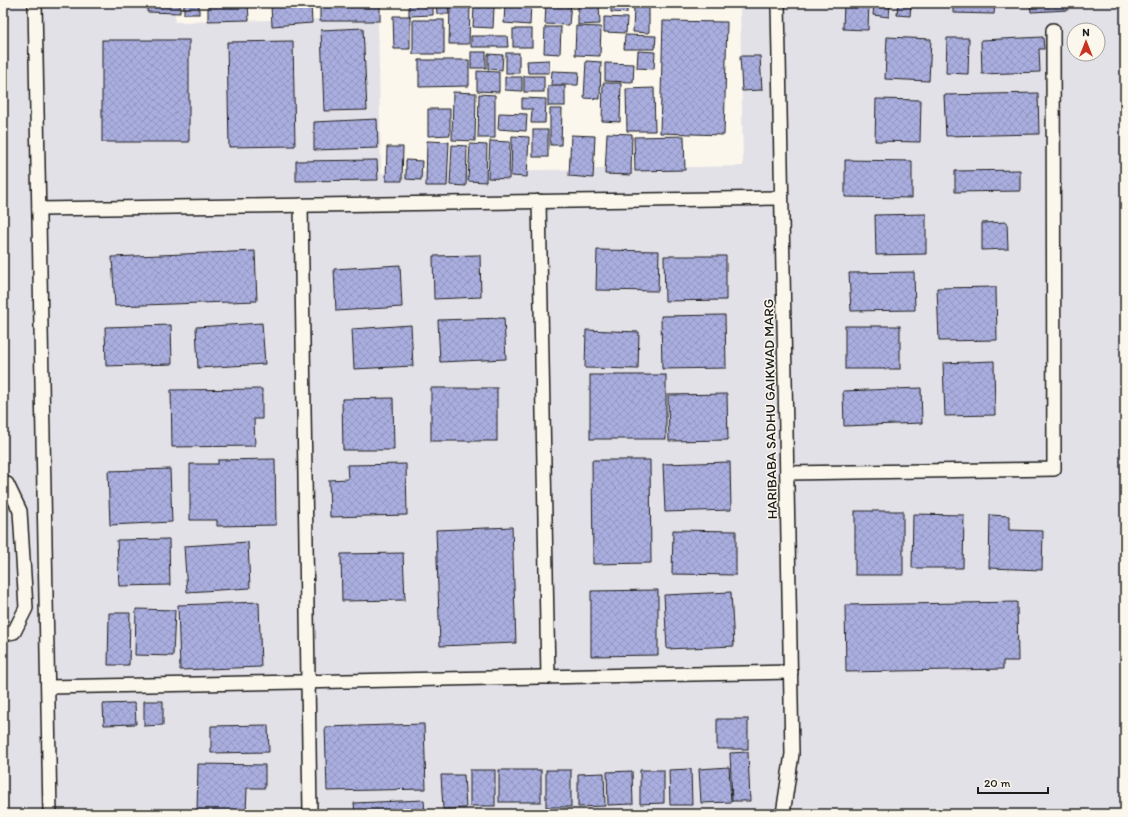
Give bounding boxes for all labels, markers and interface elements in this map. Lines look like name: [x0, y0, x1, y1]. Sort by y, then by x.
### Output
north arrow: [1066, 22, 1106, 62]
text: N: [1082, 26, 1090, 39]
street label: HARIBABA SADHU GAIKWAD MARG: [760, 299, 781, 519]
scale bar: [978, 769, 1048, 795]
text: 20 m: [984, 776, 1011, 790]

